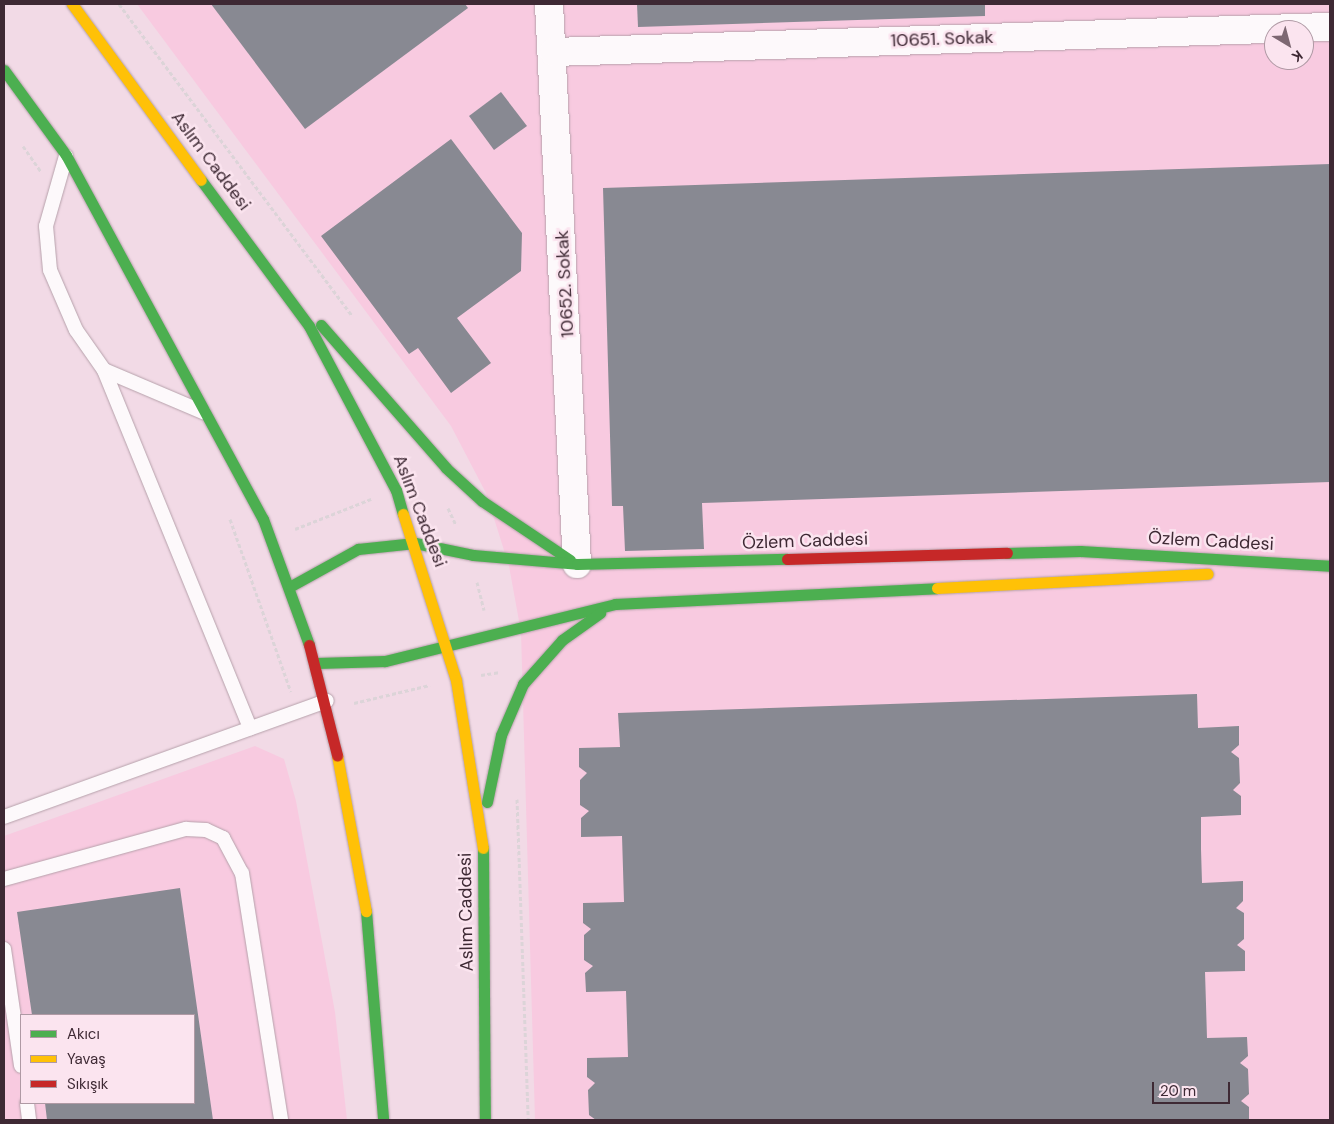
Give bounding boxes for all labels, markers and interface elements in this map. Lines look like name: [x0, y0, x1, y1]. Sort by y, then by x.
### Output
north arrow: [1264, 20, 1314, 70]
street label: 10651. Sokak: [890, 26, 994, 52]
text: K: [1288, 46, 1306, 66]
street label: Aslım Caddesi: [167, 107, 255, 215]
street label: 10652. Sokak: [551, 230, 579, 338]
street label: Aslım Caddesi: [389, 452, 451, 570]
street label: Özlem Caddesi: [1147, 527, 1275, 555]
street label: Özlem Caddesi: [742, 528, 868, 554]
street label: Aslım Caddesi: [454, 852, 478, 972]
legend: [20, 1014, 195, 1104]
text: Akıcı: [67, 1024, 100, 1044]
text: Yavaş: [67, 1049, 106, 1069]
scale bar: [1154, 1072, 1232, 1104]
text: Sıkışık: [67, 1074, 108, 1094]
text: 20 m: [1160, 1081, 1196, 1101]

